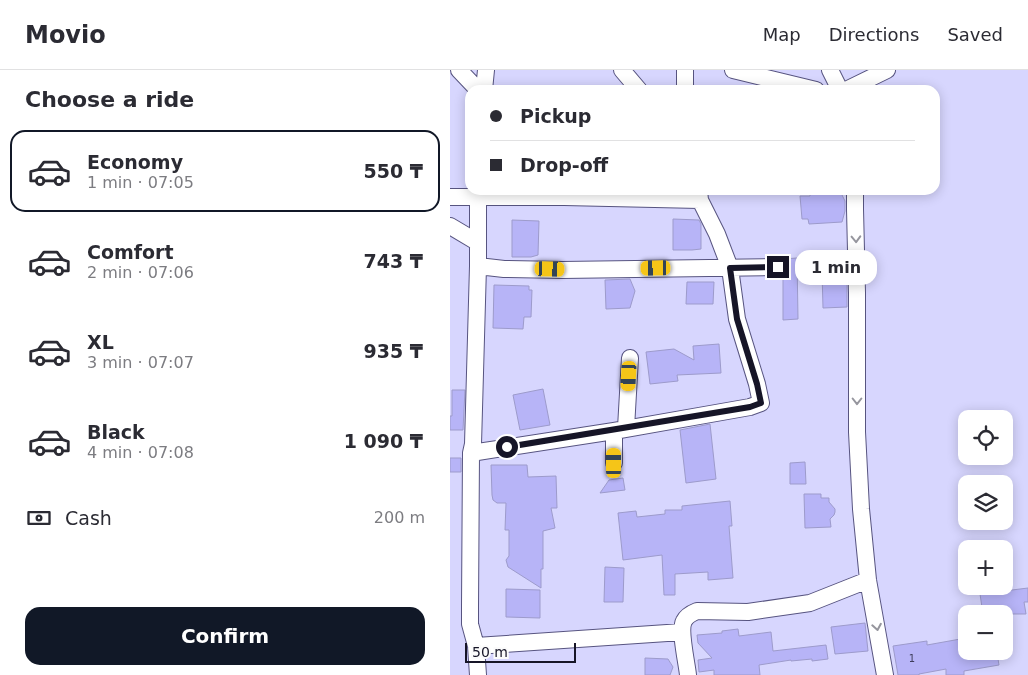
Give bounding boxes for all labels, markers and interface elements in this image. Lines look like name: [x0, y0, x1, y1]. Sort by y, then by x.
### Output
text: Movio: [25, 21, 106, 49]
text: Map: [763, 24, 801, 45]
text: Directions: [829, 24, 919, 45]
text: Saved: [947, 24, 1003, 45]
text: Choose a ride: [25, 87, 194, 112]
text: Pickup: [520, 105, 591, 127]
icon: car: [27, 149, 72, 194]
text: Economy: [87, 151, 183, 173]
text: Drop-off: [520, 154, 608, 176]
text: 550 ₸: [364, 160, 423, 182]
text: 1 min · 07:05: [87, 173, 194, 192]
one-way arrow: [850, 235, 861, 243]
icon: car: [27, 239, 72, 284]
text: Comfort: [87, 241, 174, 263]
text: 743 ₸: [364, 250, 423, 272]
callout: 1 min: [796, 250, 878, 284]
route end: [767, 256, 789, 278]
text: 1 min: [811, 258, 861, 277]
car: [640, 260, 671, 276]
car: [534, 261, 565, 277]
text: 2 min · 07:06: [87, 263, 194, 282]
icon: car: [27, 329, 72, 374]
text: XL: [87, 331, 114, 353]
text: 935 ₸: [364, 340, 423, 362]
text: 3 min · 07:07: [87, 353, 194, 372]
car: [620, 361, 637, 391]
one-way arrow: [852, 398, 862, 405]
map controls: [958, 410, 1013, 660]
button: locate: [958, 410, 1013, 465]
icon: car: [27, 419, 72, 464]
text: Black: [87, 421, 145, 443]
text: 1 090 ₸: [344, 430, 423, 452]
route start: [496, 436, 518, 458]
text: 4 min · 07:08: [87, 443, 194, 462]
car: [606, 448, 621, 478]
button: layers: [958, 475, 1013, 530]
icon: cash: [25, 504, 53, 532]
text: Cash: [65, 507, 112, 529]
text: 200 m: [374, 508, 425, 527]
button: +: [958, 540, 1013, 595]
button: −: [958, 605, 1013, 660]
button: Confirm: [25, 607, 425, 665]
one-way arrow: [871, 623, 881, 632]
scale bar: [465, 640, 576, 663]
text: 50 m: [472, 644, 508, 660]
house number: 1: [909, 653, 915, 664]

